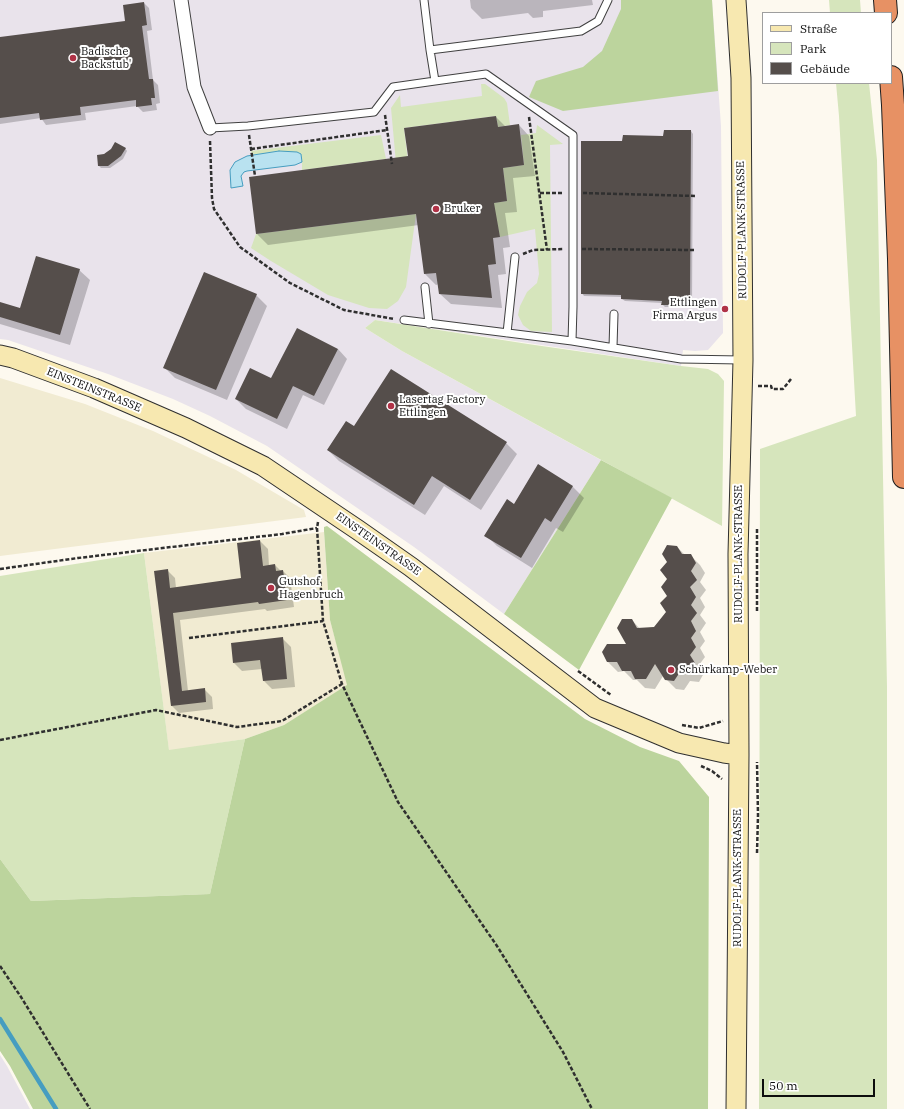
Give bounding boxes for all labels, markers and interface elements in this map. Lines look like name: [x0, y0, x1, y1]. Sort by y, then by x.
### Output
legend: [762, 12, 892, 84]
text: Straße: [800, 21, 837, 36]
text: Park: [800, 41, 826, 56]
place label: Badische Backstub': [81, 45, 131, 71]
marker: Badische Backstub': [68, 53, 78, 63]
text: Gebäude: [800, 61, 850, 76]
street label: RUDOLF-PLANK-STRASSE: [734, 161, 750, 299]
place label: Bruker: [444, 202, 480, 216]
marker: Bruker: [431, 204, 441, 214]
place label: Ettlingen Firma Argus: [652, 296, 717, 322]
marker: Ettlingen Firma Argus: [720, 304, 730, 314]
street label: EINSTEINSTRASSE: [45, 365, 143, 415]
place label: Lasertag Factory Ettlingen: [399, 393, 485, 419]
marker: Lasertag Factory Ettlingen: [386, 401, 396, 411]
street label: RUDOLF-PLANK-STRASSE: [732, 485, 746, 623]
street label: EINSTEINSTRASSE: [333, 510, 423, 578]
place label: Gutshof Hagenbruch: [279, 575, 343, 601]
marker: Gutshof Hagenbruch: [266, 583, 276, 593]
place label: Schürkamp-Weber: [679, 663, 777, 677]
marker: Schürkamp-Weber: [666, 665, 676, 675]
street label: RUDOLF-PLANK-STRASSE: [731, 809, 745, 947]
scale bar: [764, 1071, 877, 1097]
text: 50 m: [769, 1078, 798, 1093]

